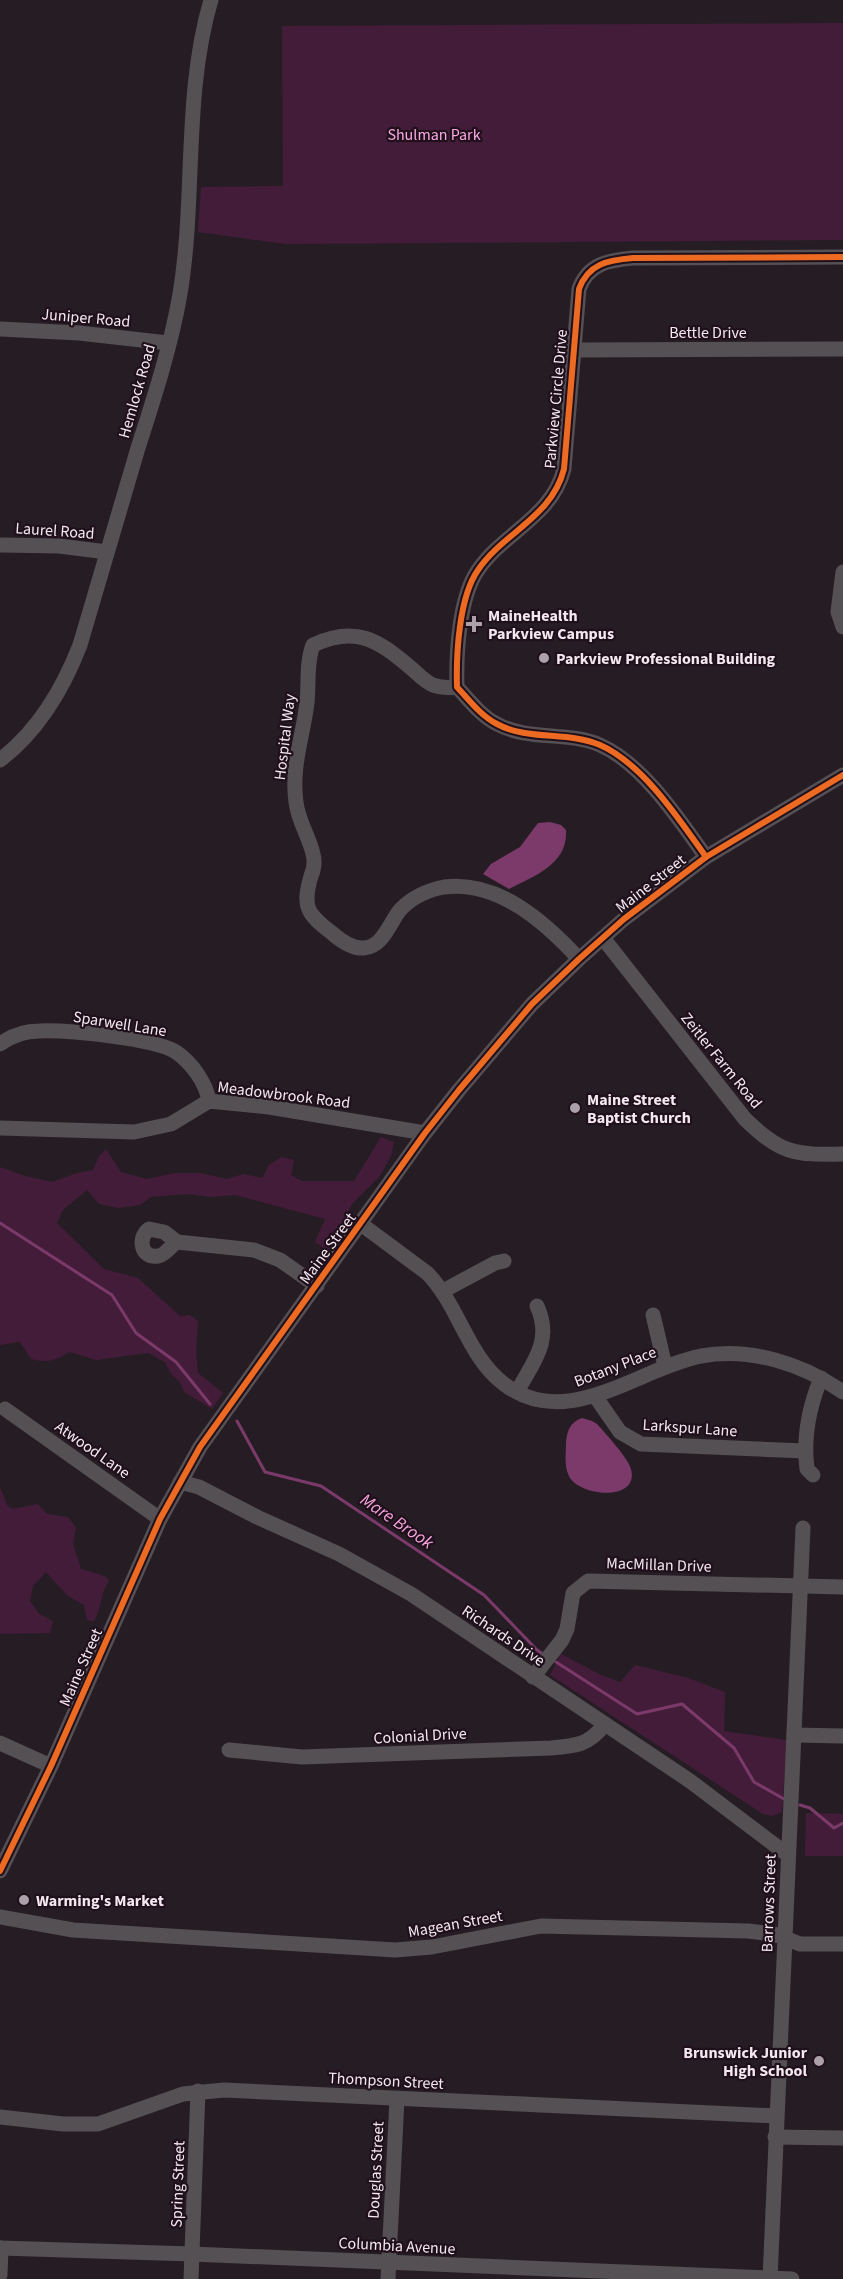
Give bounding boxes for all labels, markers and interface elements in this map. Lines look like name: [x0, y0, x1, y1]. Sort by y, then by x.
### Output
park label: Shulman Park: [387, 124, 481, 146]
street label: Juniper Road: [41, 303, 131, 333]
street label: Bettle Drive: [669, 322, 747, 344]
street label: Parkview Circle Drive: [539, 328, 573, 470]
street label: Hemlock Road: [113, 342, 161, 441]
street label: Laurel Road: [15, 517, 95, 545]
place label: MaineHealth Parkview Campus: [488, 605, 614, 645]
marker: MaineHealth Parkview Campus: [465, 615, 483, 633]
place label: Parkview Professional Building: [556, 648, 776, 670]
marker: Parkview Professional Building: [537, 651, 551, 665]
street label: Hospital Way: [269, 692, 301, 782]
street label: Maine Street: [611, 849, 691, 918]
street label: Sparwell Lane: [72, 1006, 168, 1042]
street label: Zeitler Farm Road: [676, 1008, 767, 1113]
street label: Meadowbrook Road: [216, 1076, 351, 1114]
place label: Maine Street Baptist Church: [587, 1089, 691, 1129]
marker: Maine Street Baptist Church: [568, 1101, 582, 1115]
street label: Maine Street: [294, 1208, 362, 1289]
street label: Botany Place: [571, 1341, 660, 1393]
street label: Larkspur Lane: [642, 1414, 738, 1442]
street label: Atwood Lane: [50, 1416, 135, 1484]
water label: Mare Brook: [355, 1488, 439, 1555]
street label: MacMillan Drive: [606, 1552, 712, 1578]
street label: Richards Drive: [458, 1600, 549, 1672]
street label: Maine Street: [54, 1624, 108, 1710]
street label: Colonial Drive: [373, 1723, 467, 1749]
street label: Barrows Street: [756, 1853, 782, 1953]
place label: Warming's Market: [36, 1890, 164, 1912]
marker: Warming's Market: [17, 1893, 31, 1907]
street label: Magean Street: [406, 1905, 505, 1943]
place label: Brunswick Junior High School: [683, 2042, 808, 2082]
marker: Brunswick Junior High School: [812, 2054, 826, 2068]
street label: Thompson Street: [328, 2067, 445, 2095]
street label: Douglas Street: [362, 2120, 390, 2219]
street label: Spring Street: [165, 2140, 191, 2228]
street label: Columbia Avenue: [338, 2232, 456, 2260]

